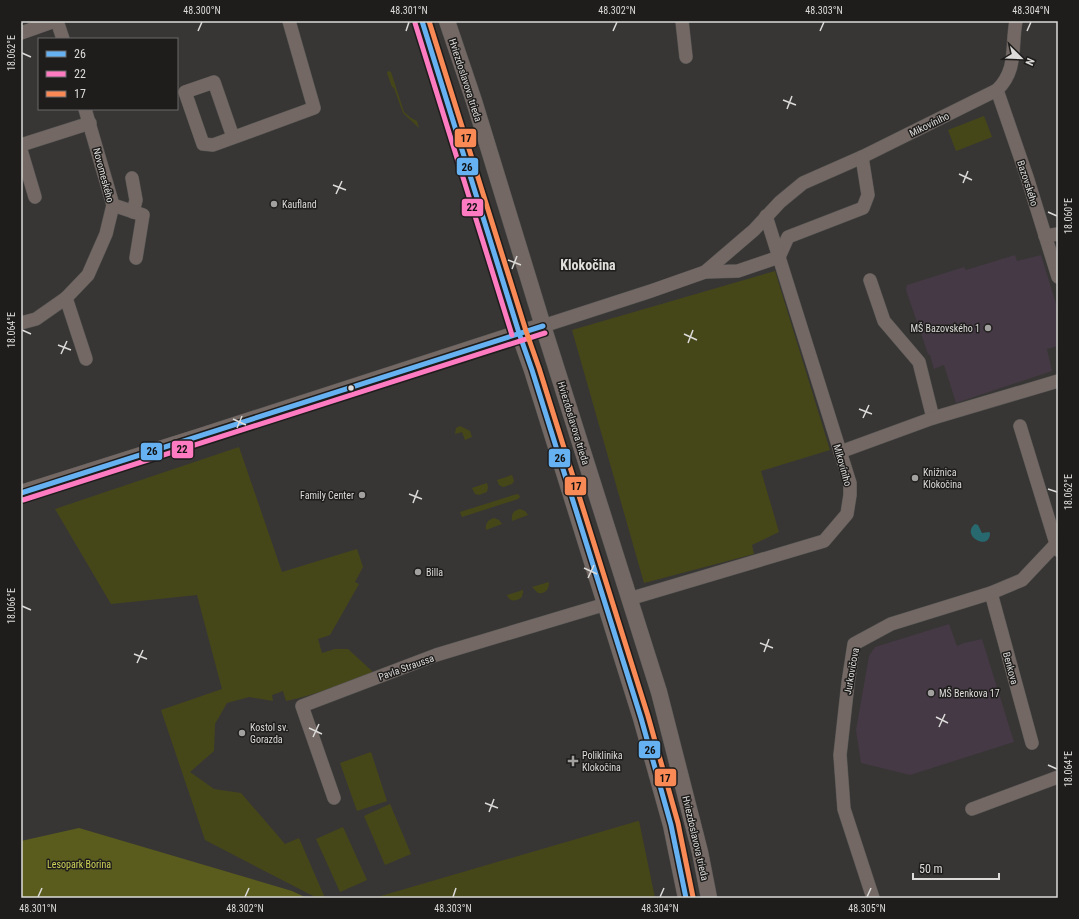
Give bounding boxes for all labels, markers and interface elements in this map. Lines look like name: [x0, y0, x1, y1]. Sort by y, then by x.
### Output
text: 48.300°N: [183, 5, 221, 16]
text: 48.301°N: [390, 5, 428, 16]
text: 48.302°N: [598, 5, 636, 16]
text: 48.303°N: [805, 5, 843, 16]
text: 48.304°N: [1012, 5, 1050, 16]
text: 18.062°E: [6, 35, 17, 71]
street label: Hviezdoslavova trieda: [447, 37, 484, 123]
legend: [38, 38, 178, 110]
north arrow: [1001, 38, 1041, 78]
text: 26: [74, 47, 86, 61]
text: N: [1022, 56, 1037, 68]
text: 22: [74, 67, 86, 81]
text: 17: [74, 87, 86, 101]
street label: Mikovíniho: [908, 110, 951, 139]
line badge: 17: [454, 128, 477, 148]
text: 17: [460, 132, 472, 145]
street label: Novomeského: [91, 147, 116, 204]
line badge: 26: [456, 157, 479, 176]
street label: Bazovského: [1015, 159, 1040, 207]
text: 26: [461, 161, 473, 174]
line badge: 22: [461, 198, 484, 217]
text: 18.060°E: [1063, 198, 1074, 234]
marker: Kaufland: [269, 199, 279, 209]
place label: Kaufland: [282, 199, 317, 210]
text: 22: [466, 201, 478, 214]
district label: Klokočina: [560, 257, 616, 273]
text: 18.064°E: [6, 312, 17, 348]
place label: MŠ Bazovského 1: [910, 322, 980, 334]
marker: MŠ Bazovského 1: [983, 323, 993, 333]
street label: Hviezdoslavova trieda: [556, 380, 591, 466]
unlabelled marker: [346, 383, 356, 393]
line badge: 22: [171, 440, 194, 459]
line badge: 26: [140, 442, 163, 461]
text: 22: [176, 443, 188, 456]
street label: Mikovíniho: [831, 443, 854, 487]
text: 26: [146, 445, 158, 458]
line badge: 26: [548, 448, 571, 468]
text: 26: [554, 452, 566, 465]
place label: Knižnica Klokočina: [923, 467, 962, 490]
marker: Knižnica Klokočina: [910, 473, 920, 483]
text: 18.062°E: [1063, 474, 1074, 510]
line badge: 17: [564, 476, 587, 496]
text: 17: [570, 480, 582, 493]
place label: Family Center: [300, 490, 354, 501]
marker: Family Center: [357, 490, 367, 500]
marker: Billa: [413, 567, 423, 577]
place label: Billa: [426, 567, 443, 578]
text: 18.066°E: [6, 588, 17, 624]
street label: Jurkovičova: [842, 647, 861, 695]
street label: Benkova: [1001, 651, 1020, 686]
street label: Pavla Straussa: [377, 652, 436, 683]
place label: MŠ Benkova 17: [939, 687, 1000, 699]
marker: MŠ Benkova 17: [926, 688, 936, 698]
place label: Kostol sv. Gorazda: [250, 722, 288, 745]
marker: Kostol sv. Gorazda: [237, 728, 247, 738]
line badge: 26: [638, 740, 661, 759]
text: 26: [644, 744, 656, 757]
place label: Poliklinika Klokočina: [582, 750, 623, 773]
text: 18.064°E: [1063, 751, 1074, 787]
marker: Poliklinika Klokočina: [567, 755, 579, 767]
line badge: 17: [654, 768, 677, 787]
text: 17: [659, 772, 671, 785]
street label: Hviezdoslavova trieda: [680, 795, 711, 882]
scale bar: [913, 855, 999, 881]
park label: Lesopark Borina: [47, 859, 111, 870]
text: 50 m: [919, 862, 943, 876]
text: 48.301°N: [19, 903, 57, 914]
text: 48.302°N: [226, 903, 264, 914]
text: 48.303°N: [434, 903, 472, 914]
text: 48.304°N: [641, 903, 679, 914]
text: 48.305°N: [848, 903, 886, 914]

